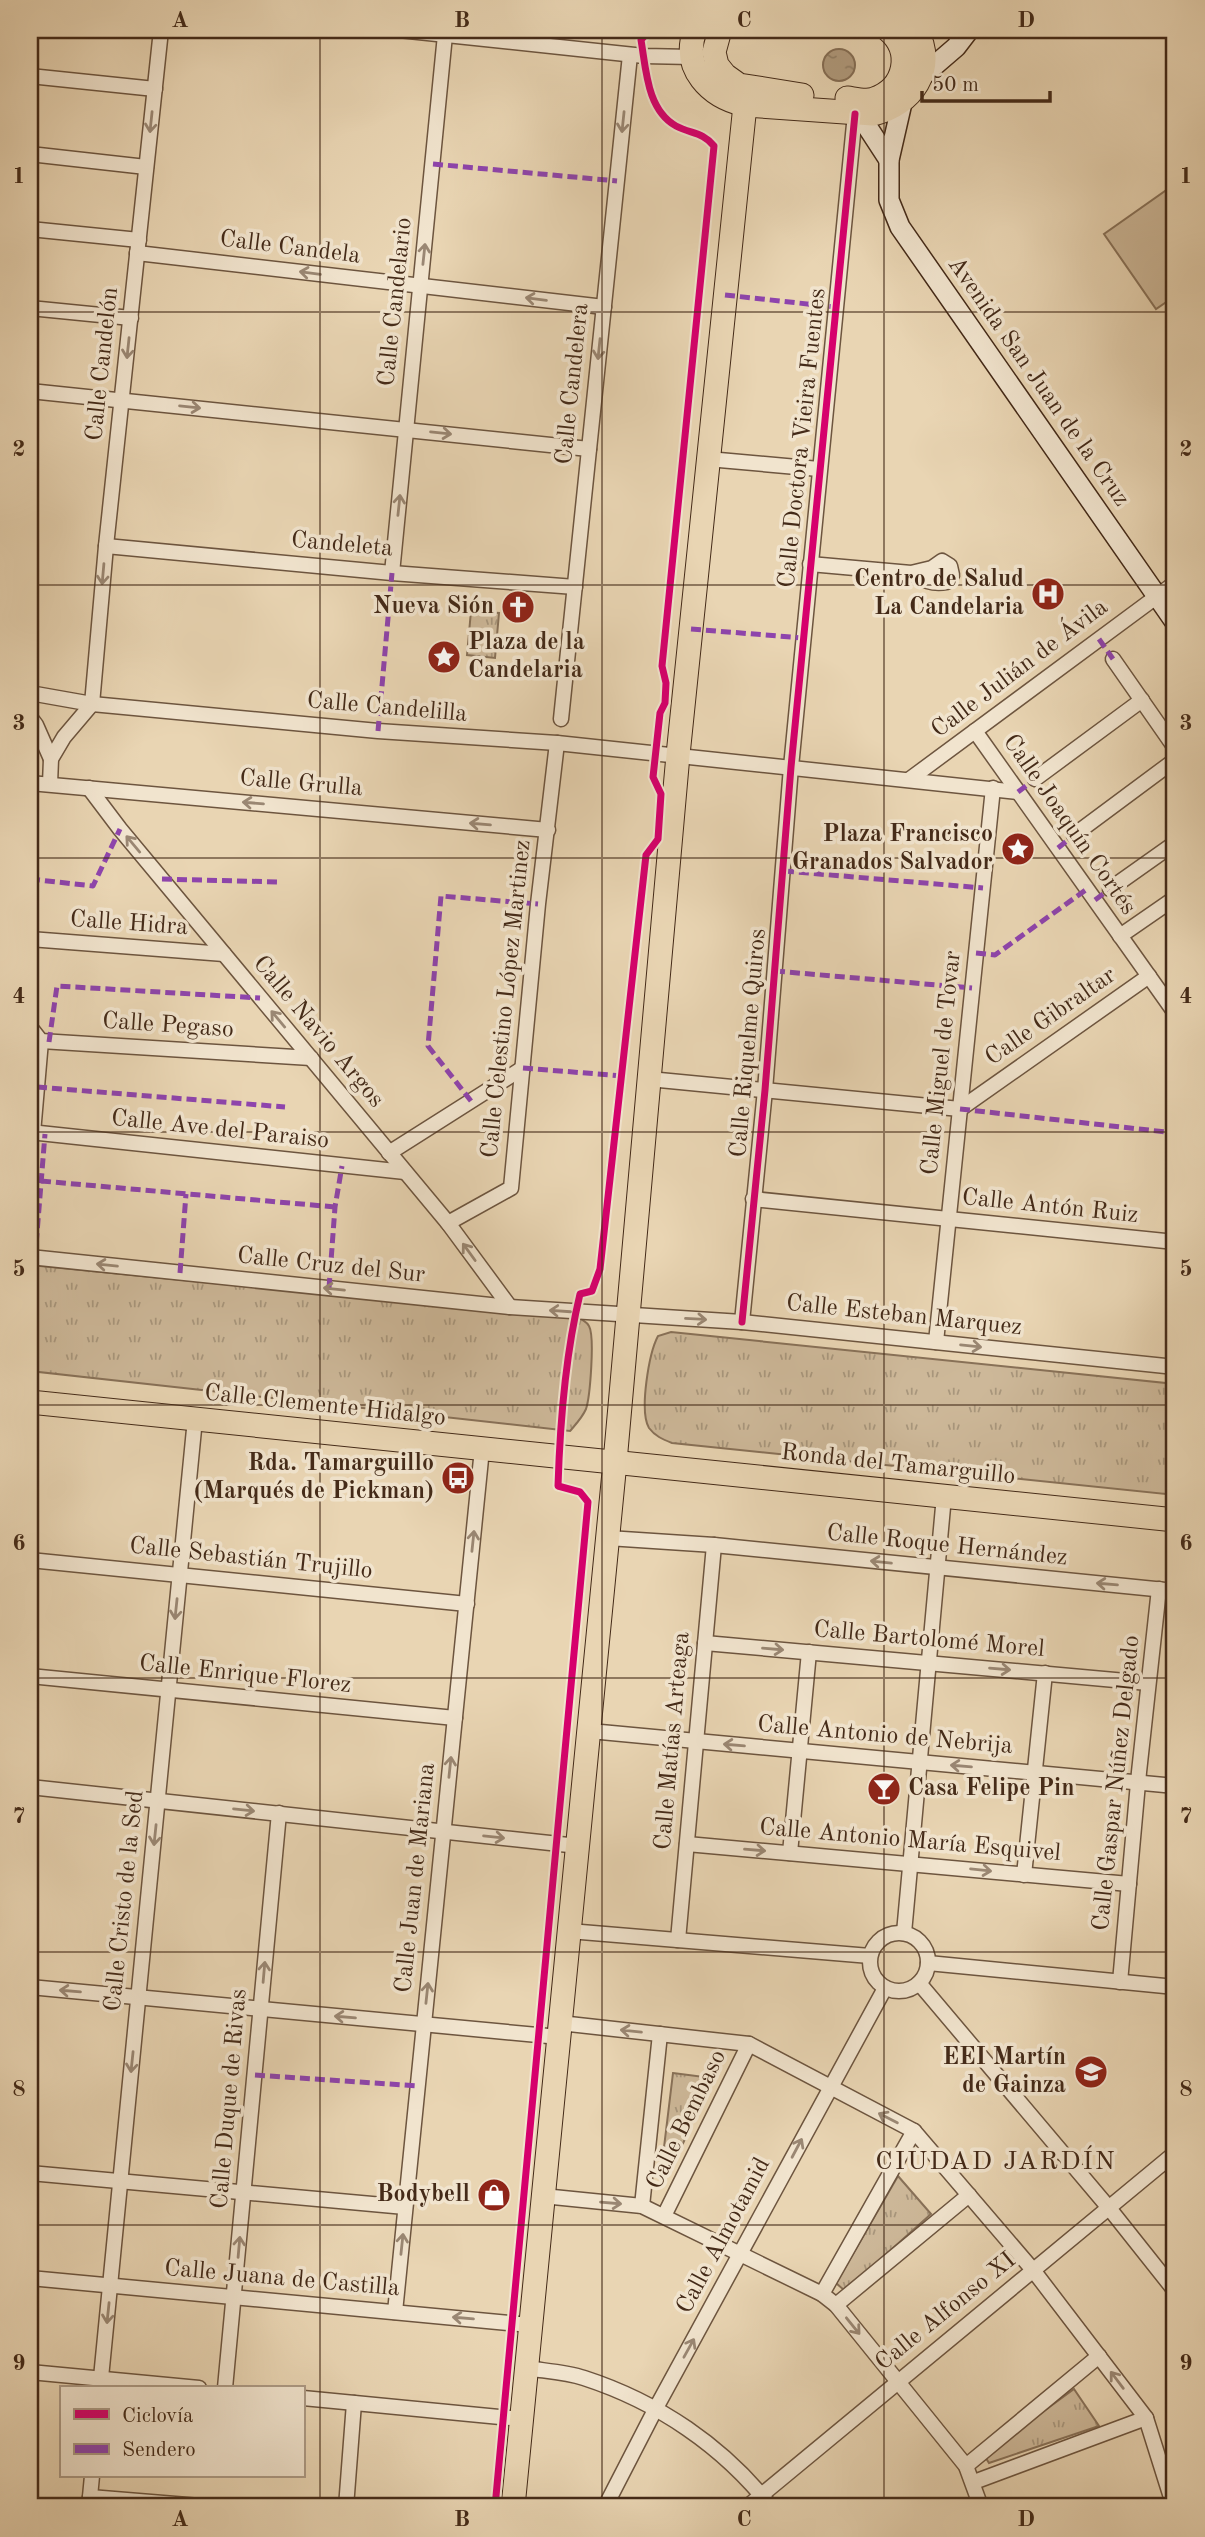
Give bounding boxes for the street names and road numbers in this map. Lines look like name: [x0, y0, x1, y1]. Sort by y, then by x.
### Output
street label: Calle Candelario: [375, 216, 417, 388]
street label: Calle Candela: [218, 227, 362, 269]
street label: Avenida San Juan de la Cruz: [943, 253, 1133, 511]
street label: Calle Candelón: [83, 286, 123, 442]
street label: Calle Doctora Vieira Fuentes: [775, 287, 831, 589]
street label: Calle Candelera: [553, 302, 593, 466]
street label: Candeleta: [290, 529, 394, 561]
street label: Calle Julián de Ávila: [925, 592, 1113, 743]
street label: Calle Candelilla: [306, 689, 468, 727]
street label: Calle Joaquín Cortés: [998, 730, 1140, 920]
street label: Calle Grulla: [238, 767, 364, 801]
street label: Calle Celestino López Martinez: [478, 839, 536, 1159]
street label: Calle Hidra: [69, 908, 189, 940]
street label: Calle Riquelme Quiros: [727, 928, 771, 1158]
street label: Calle Miguel de Tovar: [918, 949, 966, 1176]
street label: Calle Navio Argos: [248, 952, 388, 1112]
street label: Calle Gibraltar: [981, 963, 1121, 1071]
street label: Calle Pegaso: [101, 1009, 235, 1043]
street label: Calle Ave del Paraiso: [110, 1107, 330, 1153]
street label: Calle Antón Ruiz: [961, 1186, 1139, 1228]
street label: Calle Cruz del Sur: [236, 1244, 426, 1288]
street label: Calle Esteban Marquez: [785, 1292, 1023, 1340]
street label: Calle Clemente Hidalgo: [203, 1381, 447, 1431]
street label: Ronda del Tamarguillo: [780, 1441, 1016, 1489]
street label: Calle Roque Hernández: [825, 1521, 1069, 1571]
street label: Calle Sebastián Trujillo: [128, 1534, 374, 1584]
street label: Calle Bartolomé Morel: [812, 1618, 1046, 1662]
street label: Calle Matías Arteaga: [652, 1631, 695, 1851]
street label: Calle Gaspar Núñez Delgado: [1090, 1634, 1144, 1932]
street label: Calle Enrique Florez: [138, 1652, 352, 1698]
street label: Calle Antonio de Nebrija: [756, 1713, 1014, 1759]
street label: Calle Juan de Mariana: [392, 1762, 440, 1994]
street label: Calle Cristo de la Sed: [101, 1789, 149, 2013]
street label: Calle Antonio María Esquivel: [758, 1816, 1062, 1866]
street label: Calle Duque de Rivas: [208, 1988, 252, 2210]
street label: Calle Bembaso: [643, 2047, 731, 2193]
street label: Calle Almotamid: [673, 2154, 775, 2318]
street label: Calle Alfonso XI: [871, 2248, 1021, 2376]
street label: Calle Juana de Castilla: [163, 2257, 401, 2301]

